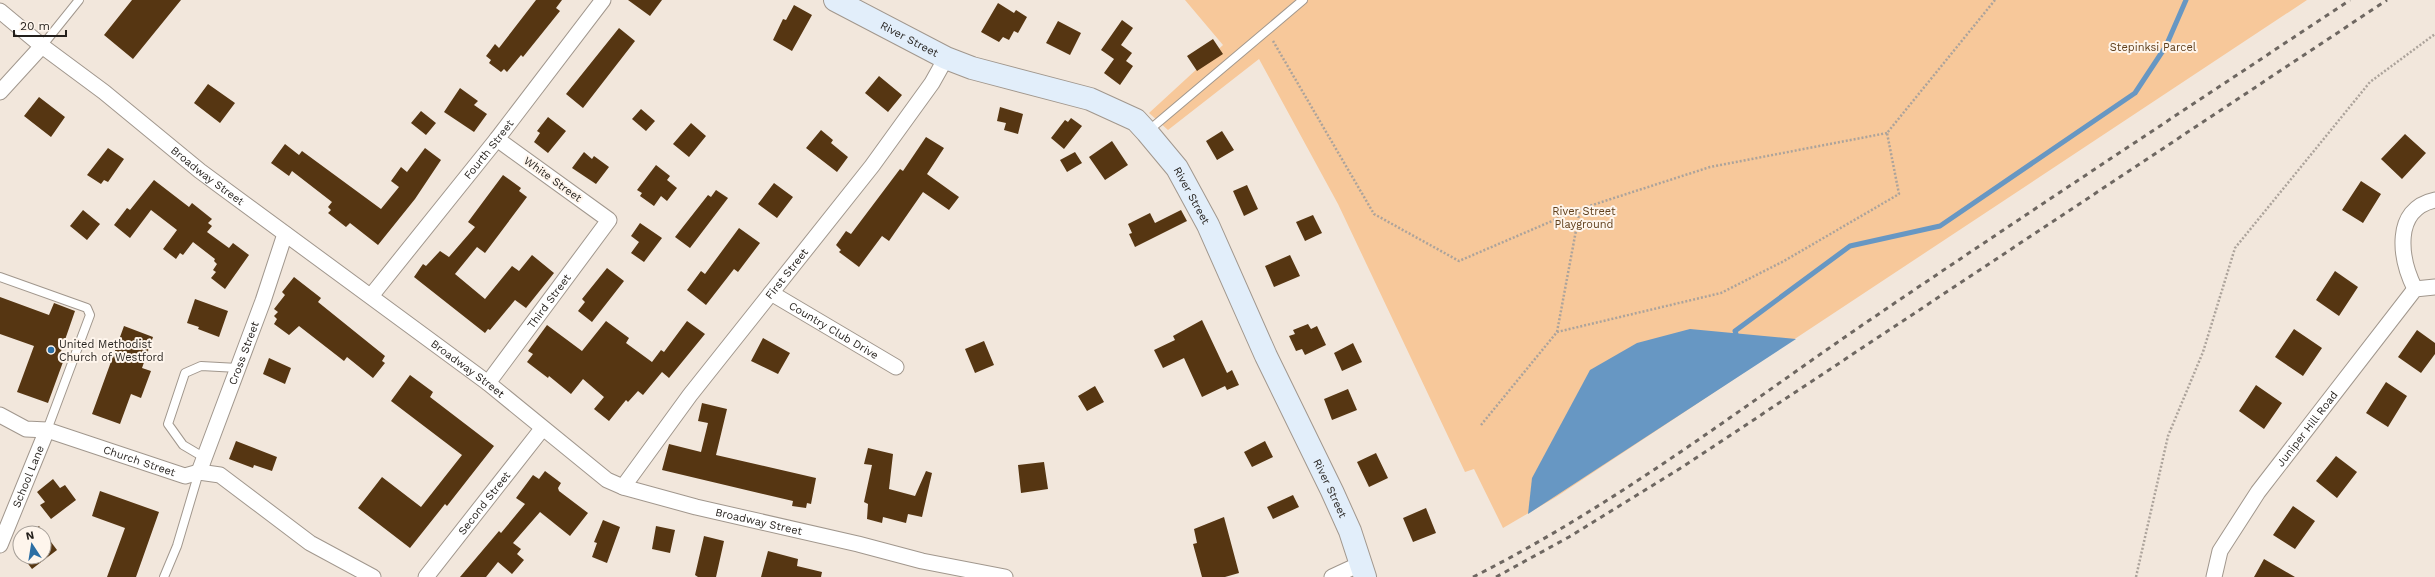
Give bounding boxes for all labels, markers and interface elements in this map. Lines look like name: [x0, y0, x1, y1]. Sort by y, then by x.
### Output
scale bar: [14, 12, 66, 38]
text: 20 m: [20, 19, 50, 33]
street label: River Street: [878, 19, 941, 60]
park label: Stepinksi Parcel: [2110, 41, 2197, 54]
street label: Fourth Street: [461, 117, 517, 182]
street label: Broadway Street: [168, 144, 247, 208]
street label: White Street: [521, 154, 584, 205]
street label: River Street: [1171, 165, 1213, 227]
park label: River Street Playground: [1552, 205, 1616, 231]
street label: First Street: [763, 245, 811, 302]
street label: Third Street: [525, 271, 574, 331]
street label: Country Club Drive: [786, 299, 881, 362]
street label: Cross Street: [226, 319, 262, 387]
street label: Broadway Street: [428, 337, 507, 401]
place label: United Methodist Church of Westford: [59, 338, 164, 364]
marker: United Methodist Church of Westford: [46, 345, 56, 355]
street label: Juniper Hill Road: [2274, 389, 2341, 469]
street label: Church Street: [101, 443, 177, 479]
street label: School Lane: [10, 444, 47, 510]
street label: River Street: [1310, 457, 1349, 520]
street label: Second Street: [456, 469, 513, 538]
street label: Broadway Street: [714, 506, 804, 538]
north arrow: [12, 525, 52, 565]
text: N: [25, 529, 35, 543]

